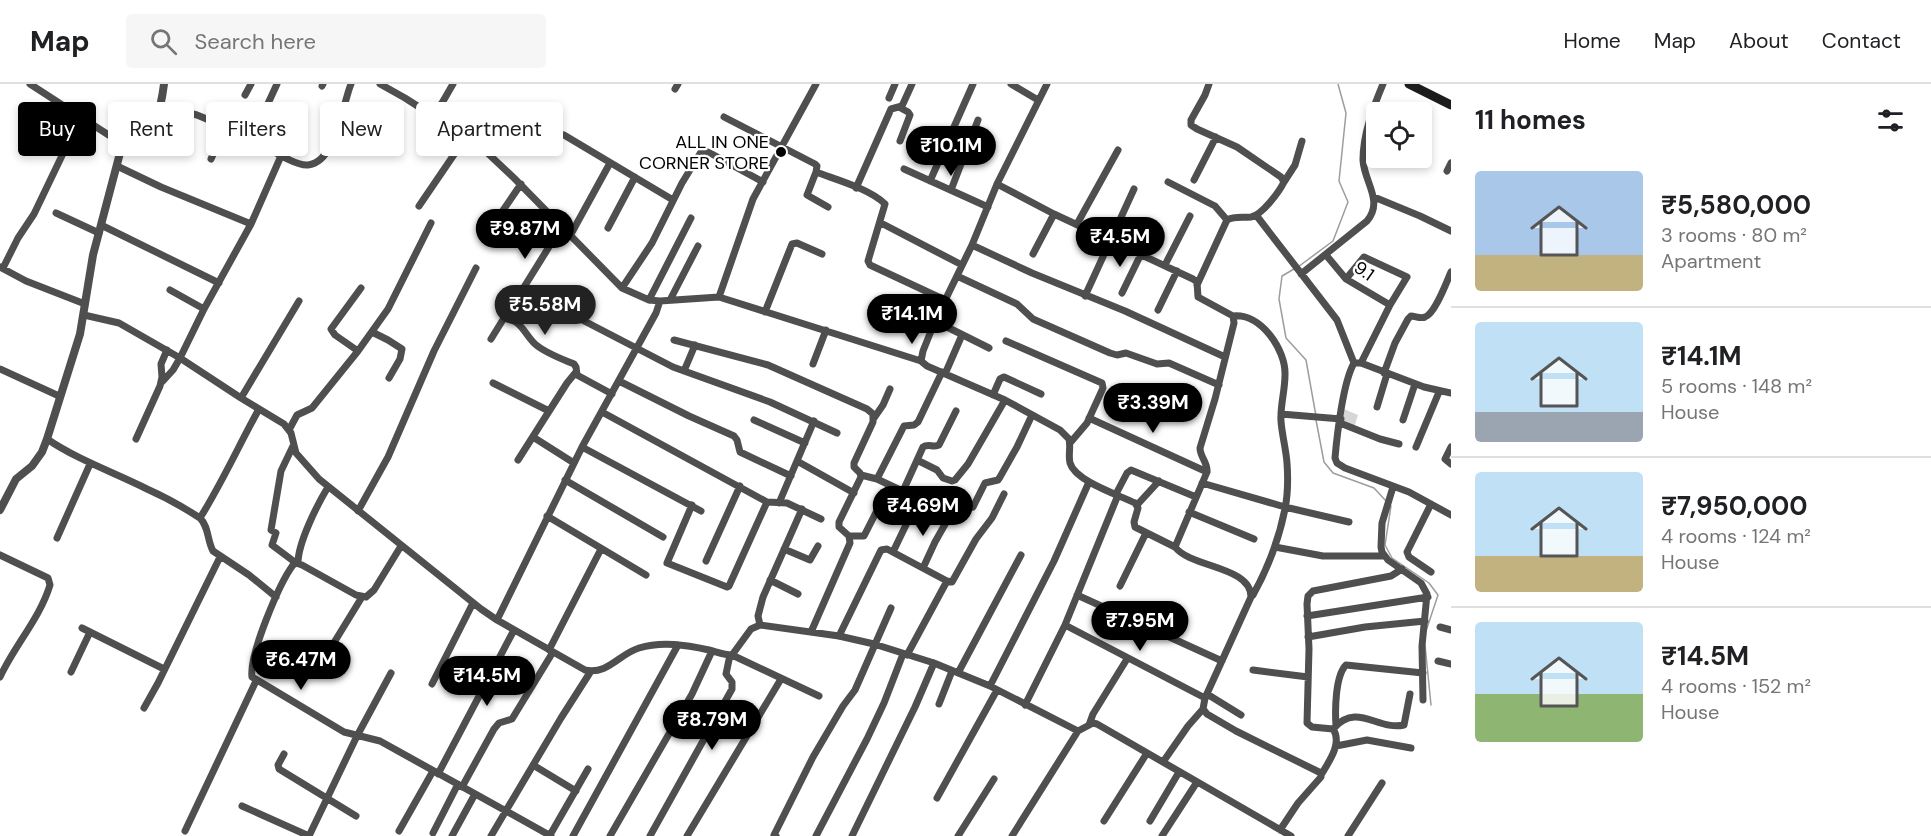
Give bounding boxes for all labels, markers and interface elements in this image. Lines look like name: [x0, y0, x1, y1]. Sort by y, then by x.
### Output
search box: [126, 14, 546, 68]
text: Map: [30, 23, 90, 60]
icon: search: [147, 25, 180, 58]
text: Search here: [195, 27, 316, 56]
text: Home: [1563, 27, 1621, 55]
text: Map: [1654, 27, 1696, 55]
text: About: [1729, 27, 1789, 55]
text: Contact: [1822, 27, 1901, 55]
chip: Buy: [18, 102, 96, 156]
chip: Rent: [108, 102, 194, 156]
chip: Filters: [206, 102, 308, 156]
chip: New: [320, 102, 404, 156]
chip: Apartment: [416, 102, 563, 156]
map controls: [1366, 102, 1432, 168]
button: locate: [1366, 102, 1432, 168]
text: 11 homes: [1475, 103, 1586, 137]
icon: filters: [1874, 104, 1907, 137]
pin: ₹10.1M: [902, 126, 1000, 177]
place label: ALL IN ONE CORNER STORE: [639, 130, 769, 175]
text: ₹10.1M: [920, 132, 982, 158]
marker: ALL IN ONE CORNER STORE: [774, 145, 788, 159]
text: ₹5,580,000: [1661, 188, 1811, 222]
icon: home: [1523, 195, 1595, 267]
pin: ₹9.87M: [476, 209, 574, 260]
text: ₹9.87M: [490, 215, 560, 241]
pin: ₹4.5M: [1078, 217, 1162, 268]
text: 3 rooms · 80 m²: [1661, 222, 1807, 248]
text: ₹4.5M: [1090, 223, 1150, 249]
text: Apartment: [1661, 248, 1761, 274]
street label: 9.1: [1349, 256, 1379, 286]
pin: ₹5.58M: [496, 285, 594, 336]
text: ₹5.58M: [509, 291, 581, 317]
pin: ₹14.1M: [863, 294, 961, 345]
text: ₹14.1M: [881, 300, 943, 326]
text: ₹14.1M: [1661, 339, 1742, 373]
icon: home: [1523, 346, 1595, 418]
text: 5 rooms · 148 m²: [1661, 373, 1812, 399]
pin: ₹3.39M: [1104, 383, 1202, 434]
text: ₹3.39M: [1117, 389, 1189, 415]
text: House: [1661, 399, 1719, 425]
pin: ₹4.69M: [874, 486, 972, 537]
text: ₹7,950,000: [1661, 489, 1808, 523]
text: ₹4.69M: [887, 492, 959, 518]
icon: home: [1523, 496, 1595, 568]
text: 4 rooms · 124 m²: [1661, 523, 1811, 549]
text: House: [1661, 549, 1719, 575]
pin: ₹7.95M: [1091, 601, 1189, 652]
text: ₹7.95M: [1105, 607, 1175, 633]
text: ₹14.5M: [1661, 639, 1749, 673]
pin: ₹6.47M: [252, 640, 350, 691]
text: ₹6.47M: [266, 646, 336, 672]
icon: home: [1523, 646, 1595, 718]
pin: ₹14.5M: [438, 656, 536, 707]
text: ₹14.5M: [453, 662, 521, 688]
text: 4 rooms · 152 m²: [1661, 673, 1811, 699]
text: House: [1661, 699, 1719, 725]
pin: ₹8.79M: [663, 700, 761, 751]
text: ₹8.79M: [677, 706, 747, 732]

